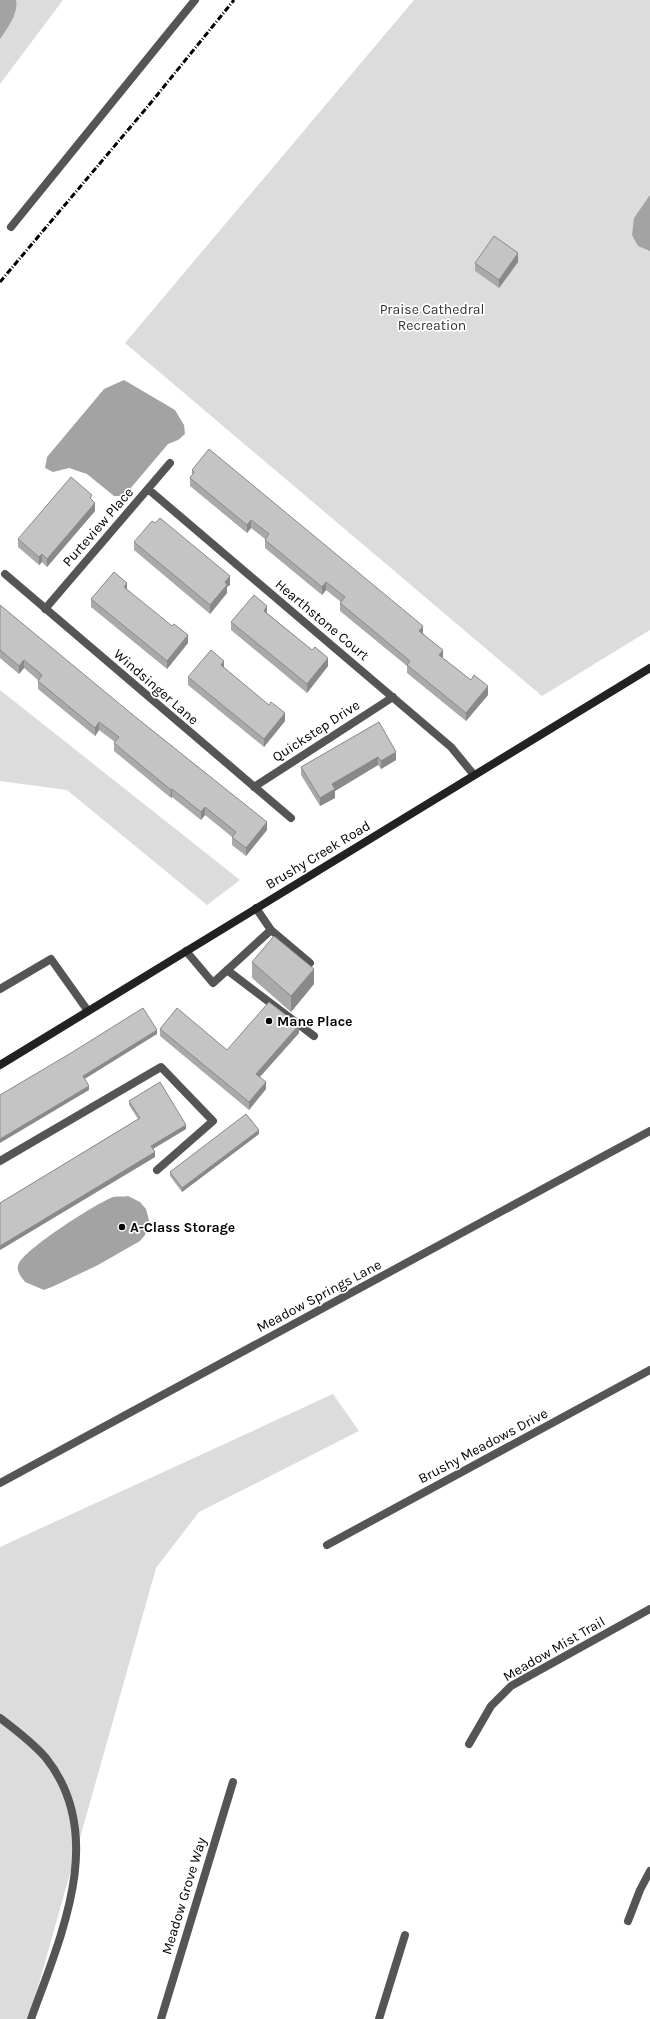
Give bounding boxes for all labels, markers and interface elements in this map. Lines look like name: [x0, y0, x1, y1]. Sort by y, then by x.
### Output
park label: Praise Cathedral Recreation: [380, 301, 484, 334]
street label: Purteview Place: [59, 484, 137, 570]
street label: Hearthstone Court: [272, 576, 372, 664]
street label: Windsinger Lane: [110, 646, 202, 728]
street label: Quickstep Drive: [269, 696, 363, 766]
street label: Brushy Creek Road: [262, 817, 374, 893]
place label: Mane Place: [277, 1013, 353, 1030]
marker: Mane Place: [264, 1016, 274, 1026]
place label: A-Class Storage: [130, 1219, 235, 1236]
marker: A-Class Storage: [117, 1222, 127, 1232]
street label: Meadow Springs Lane: [254, 1256, 384, 1336]
street label: Brushy Meadows Drive: [415, 1405, 551, 1487]
street label: Meadow Mist Trail: [500, 1613, 608, 1685]
street label: Meadow Grove Way: [158, 1835, 210, 1957]

